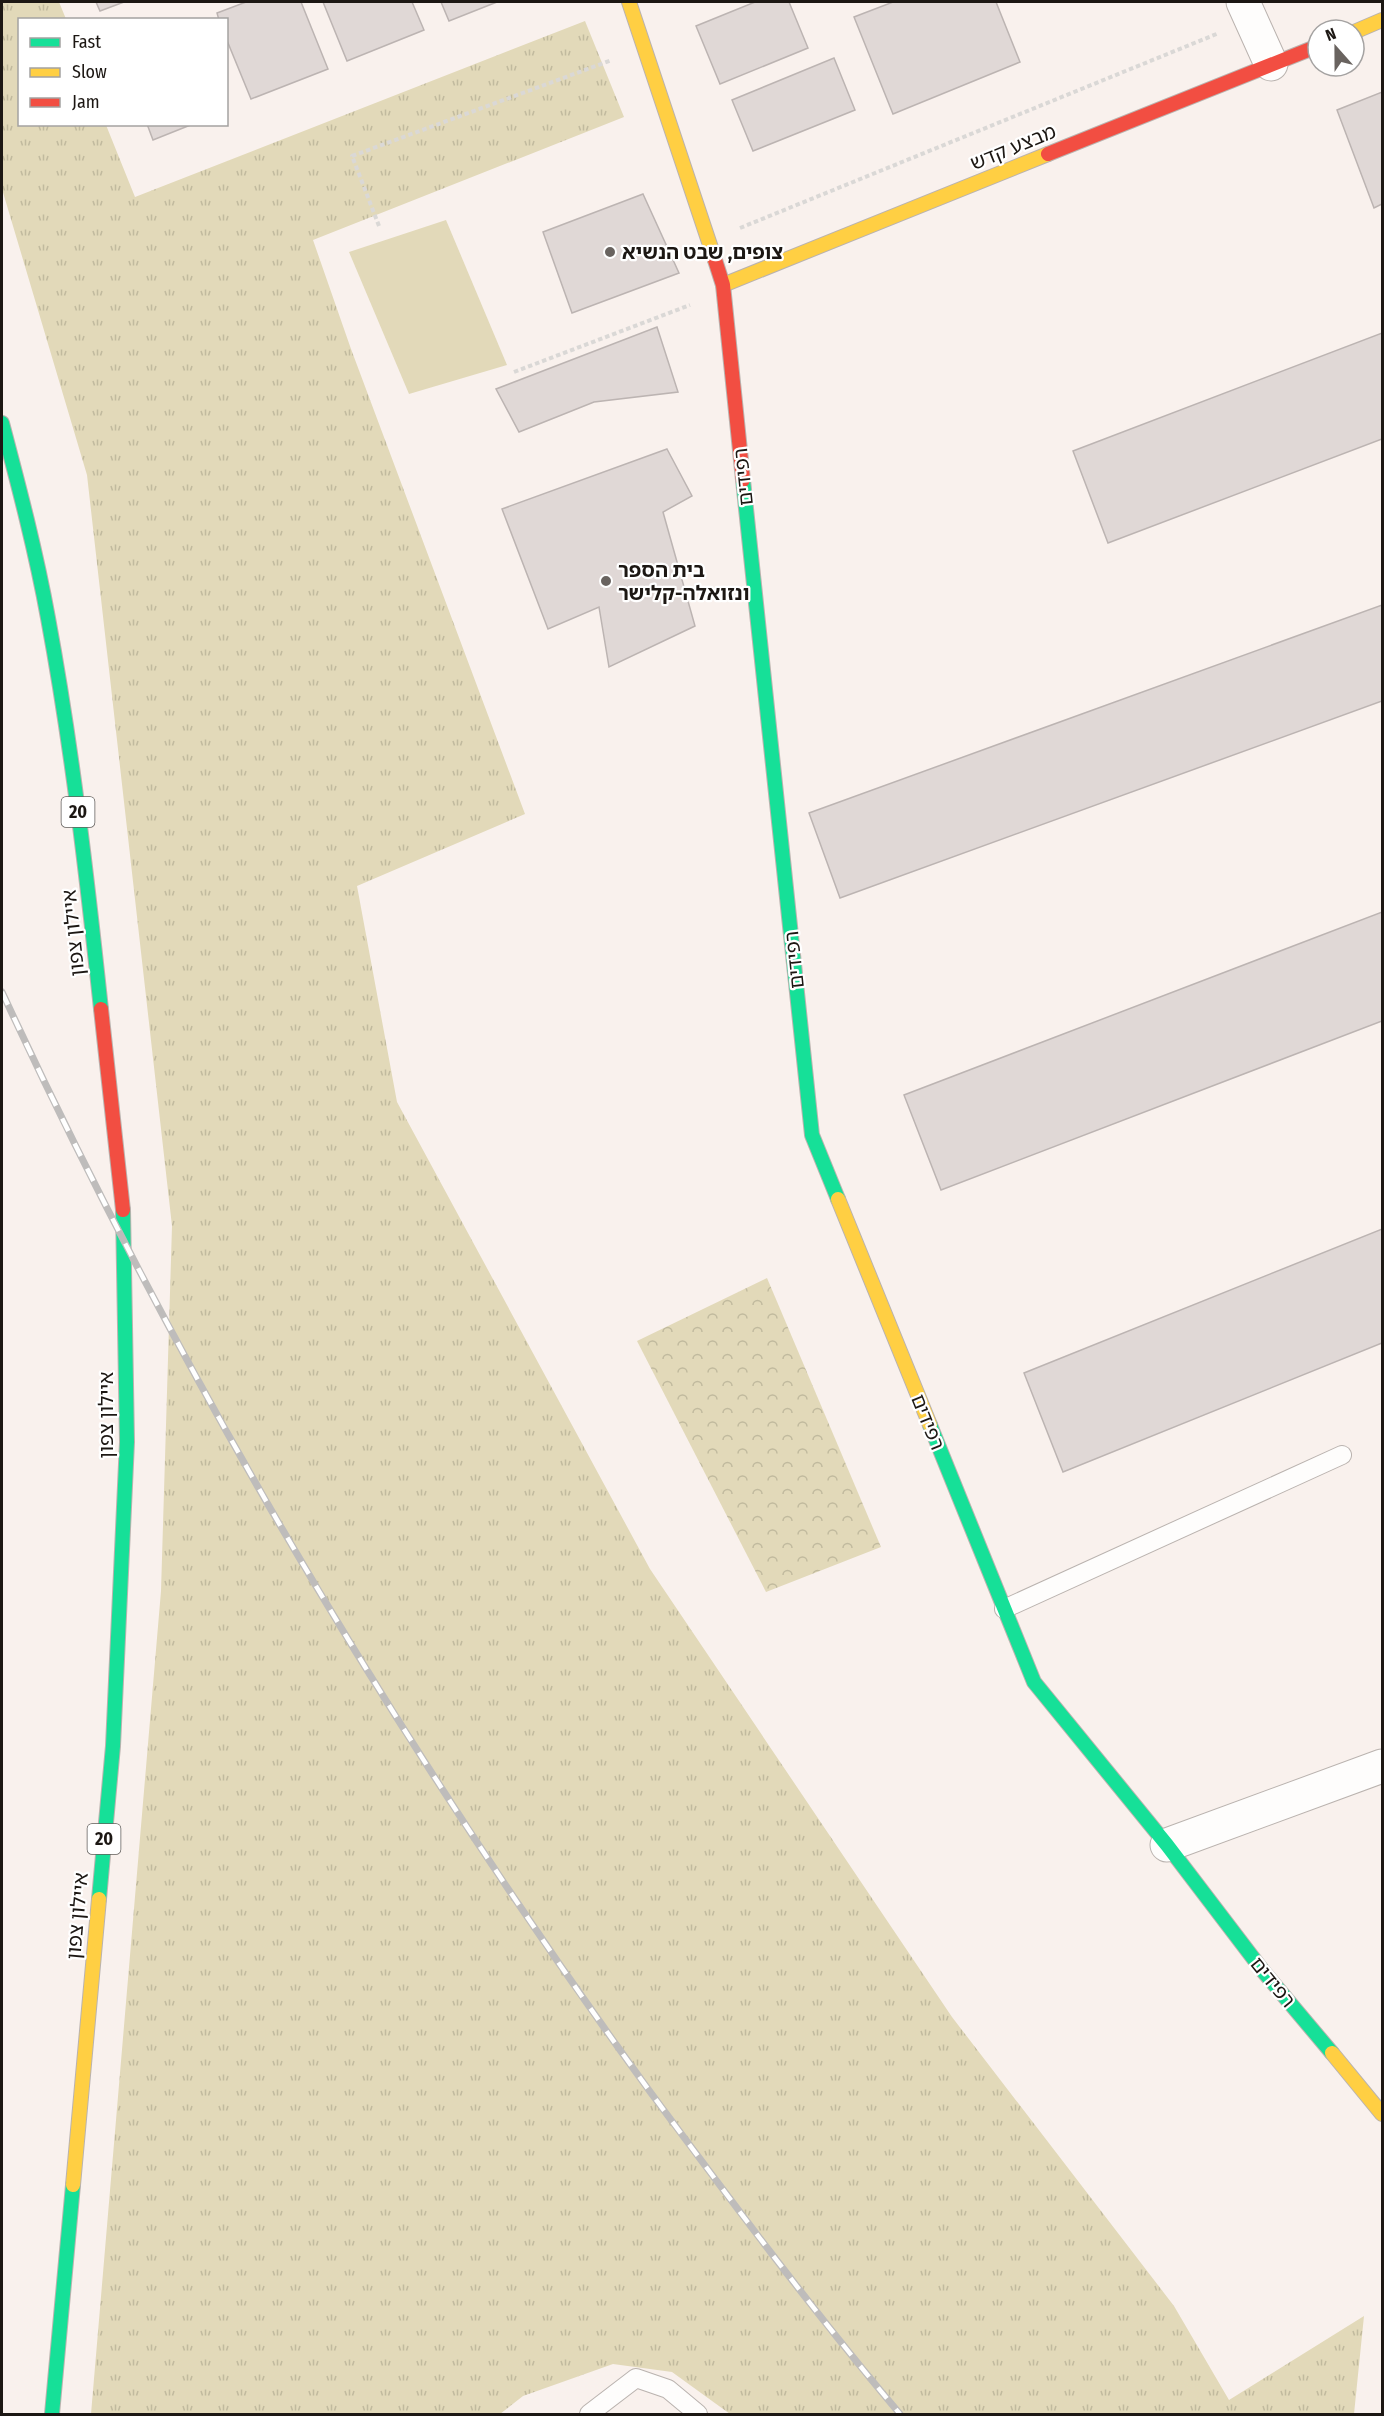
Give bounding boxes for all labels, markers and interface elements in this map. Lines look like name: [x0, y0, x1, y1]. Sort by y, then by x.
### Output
legend: [18, 18, 228, 126]
north arrow: [1306, 18, 1366, 78]
text: N: [1323, 24, 1339, 45]
text: Fast: [72, 31, 101, 53]
text: Slow: [72, 61, 107, 83]
text: Jam: [72, 91, 100, 113]
street label: מבצע קדש: [967, 119, 1059, 175]
place label: צופים, שבט הנשיא: [622, 240, 783, 264]
marker: צופים, שבט הנשיא: [603, 245, 617, 259]
street label: רפידים: [728, 447, 758, 507]
place label: בית הספר ונזואלה-קלישר: [618, 558, 749, 605]
marker: בית הספר ונזואלה-קלישר: [599, 574, 613, 588]
road number: 20: [62, 797, 94, 827]
street label: איילון צפון: [57, 888, 89, 978]
street label: רפידים: [779, 930, 809, 990]
street label: איילון צפון: [94, 1372, 118, 1459]
street label: רפידים: [906, 1391, 950, 1453]
road number: 20: [88, 1824, 120, 1854]
street label: איילון צפון: [61, 1872, 93, 1960]
street label: רפידים: [1245, 1952, 1301, 2012]

